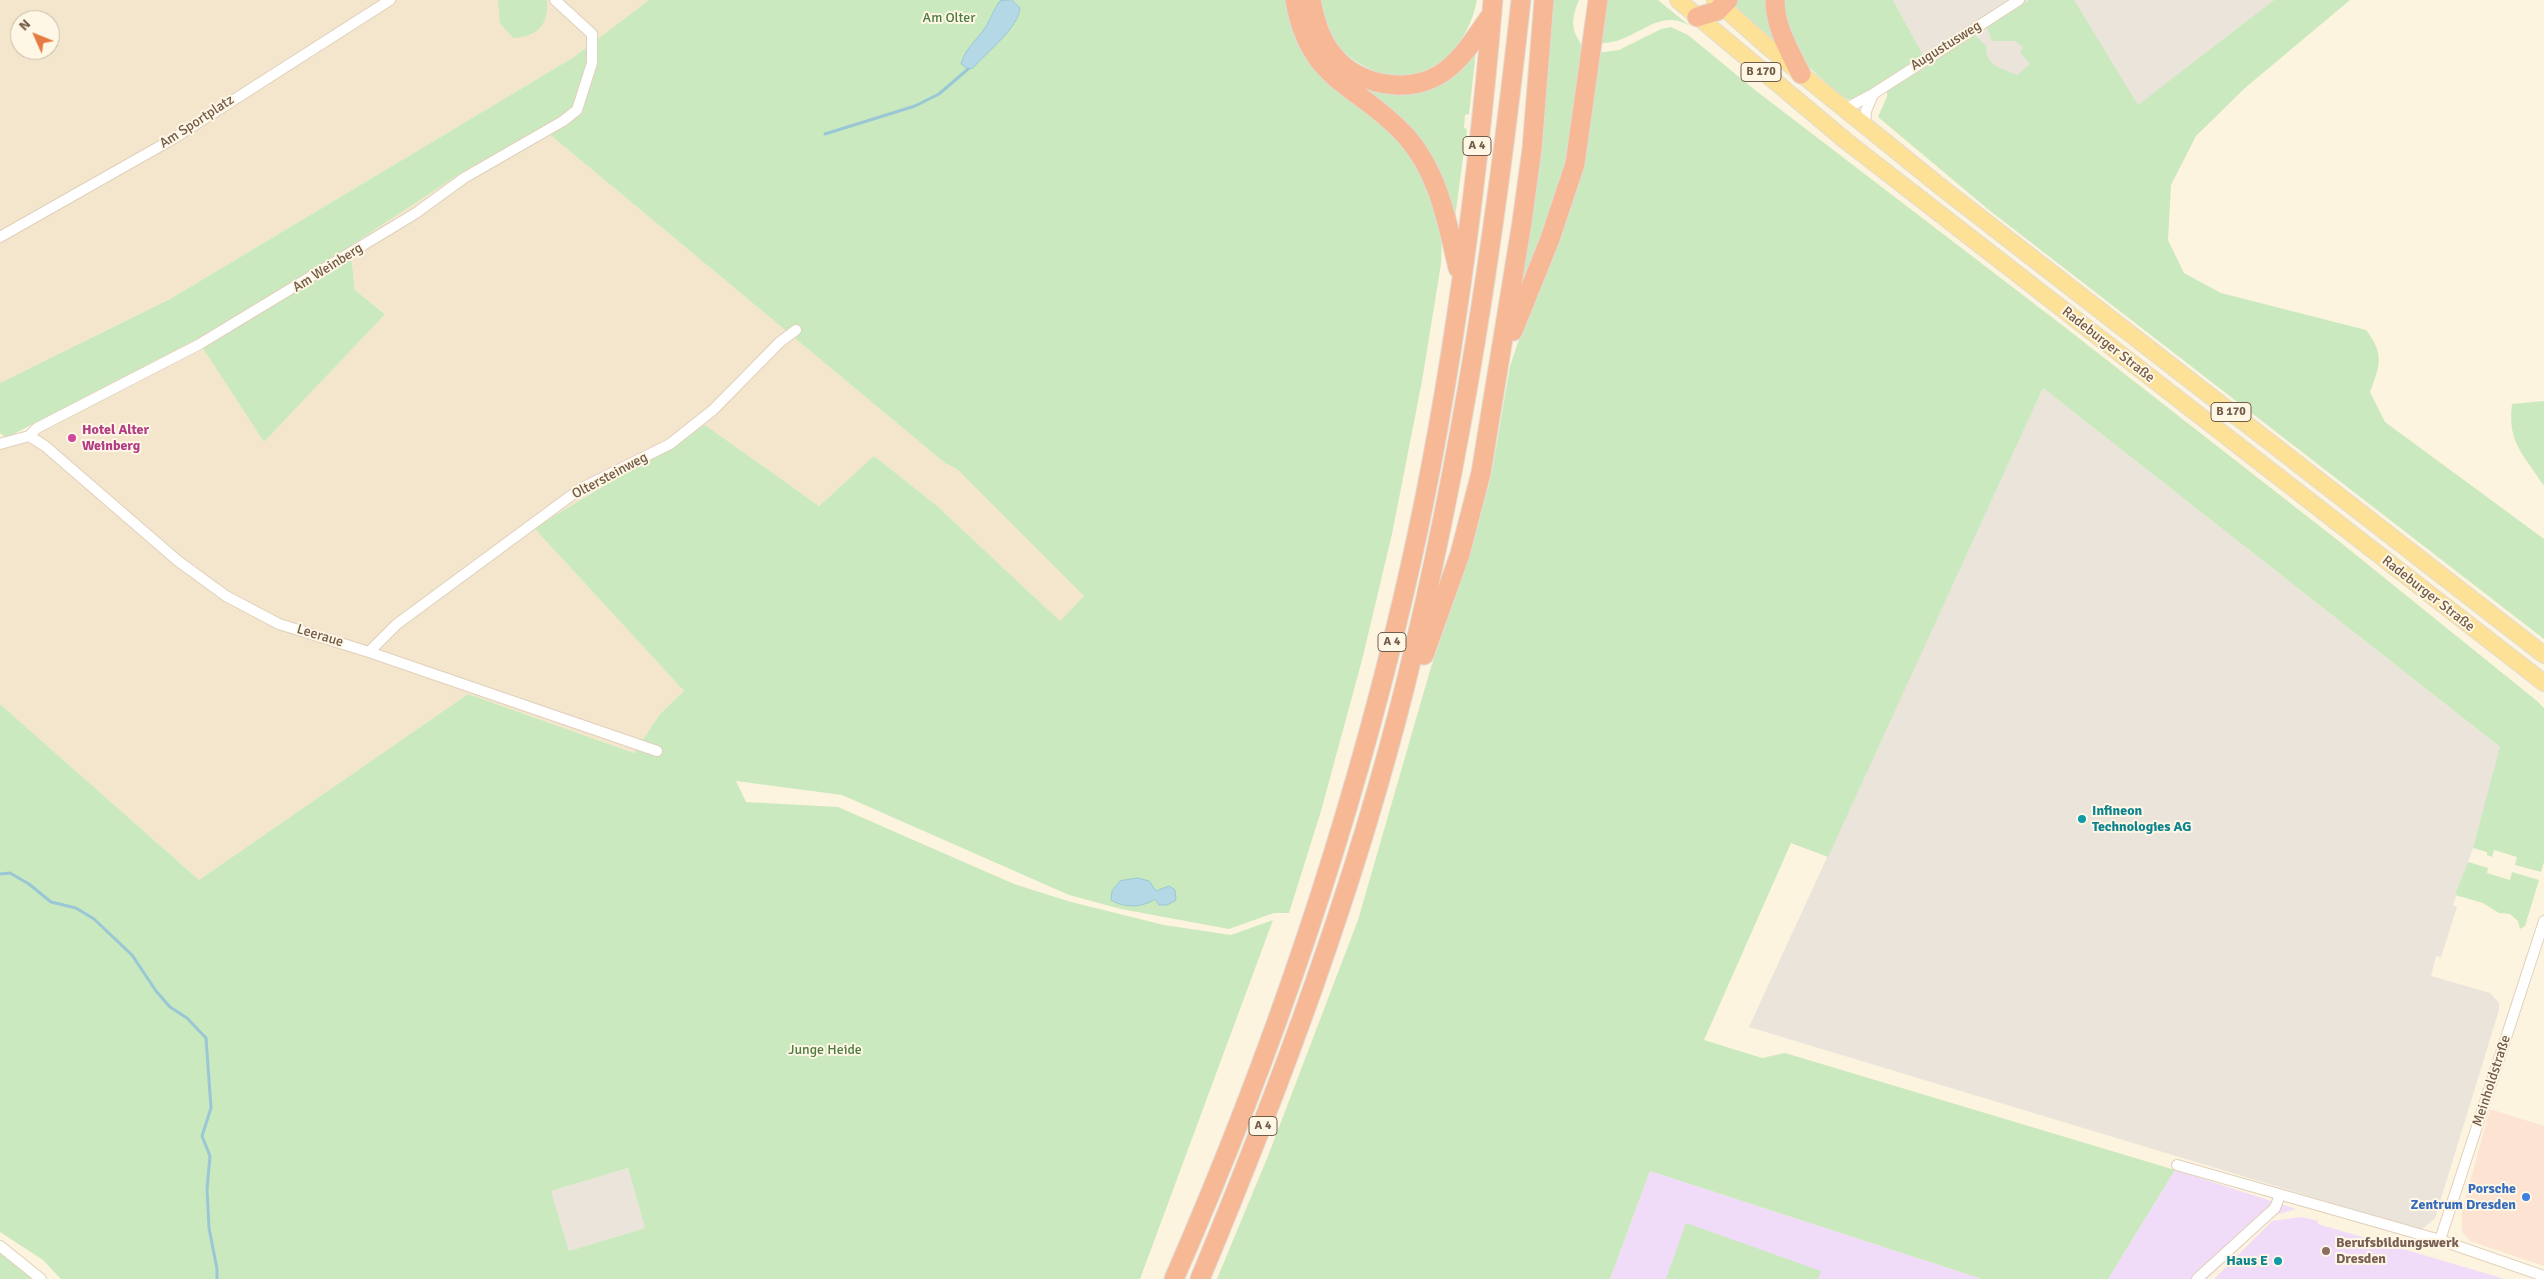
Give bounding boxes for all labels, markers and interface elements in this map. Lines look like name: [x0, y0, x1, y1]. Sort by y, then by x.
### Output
north arrow: [10, 10, 60, 60]
park label: Am Olter: [923, 10, 975, 26]
text: N: [15, 16, 34, 34]
street label: Augustusweg: [1908, 18, 1984, 74]
road number: B 170: [1741, 62, 1781, 82]
street label: Am Sportplatz: [157, 92, 237, 152]
road number: A 4: [1463, 136, 1491, 156]
street label: Am Weinberg: [290, 240, 366, 296]
street label: Radeburger Straße: [2058, 304, 2158, 386]
road number: B 170: [2211, 402, 2251, 422]
place label: Hotel Alter Weinberg: [82, 422, 149, 454]
marker: Hotel Alter Weinberg: [66, 432, 78, 444]
street label: Oltersteinweg: [569, 449, 651, 503]
street label: Radeburger Straße: [2378, 553, 2478, 635]
street label: Leeraue: [295, 621, 345, 651]
road number: A 4: [1378, 632, 1406, 652]
place label: Infineon Technologies AG: [2092, 803, 2191, 836]
marker: Infineon Technologies AG: [2076, 813, 2088, 825]
street label: Meinholdstraße: [2469, 1033, 2515, 1129]
park label: Junge Heide: [788, 1042, 862, 1058]
road number: A 4: [1249, 1116, 1277, 1136]
place label: Porsche Zentrum Dresden: [2411, 1181, 2516, 1214]
marker: Porsche Zentrum Dresden: [2520, 1191, 2532, 1203]
place label: Berufsbildungswerk Dresden: [2336, 1235, 2459, 1268]
marker: Berufsbildungswerk Dresden: [2320, 1245, 2332, 1257]
place label: Haus E: [2226, 1253, 2268, 1269]
marker: Haus E: [2272, 1255, 2284, 1267]

